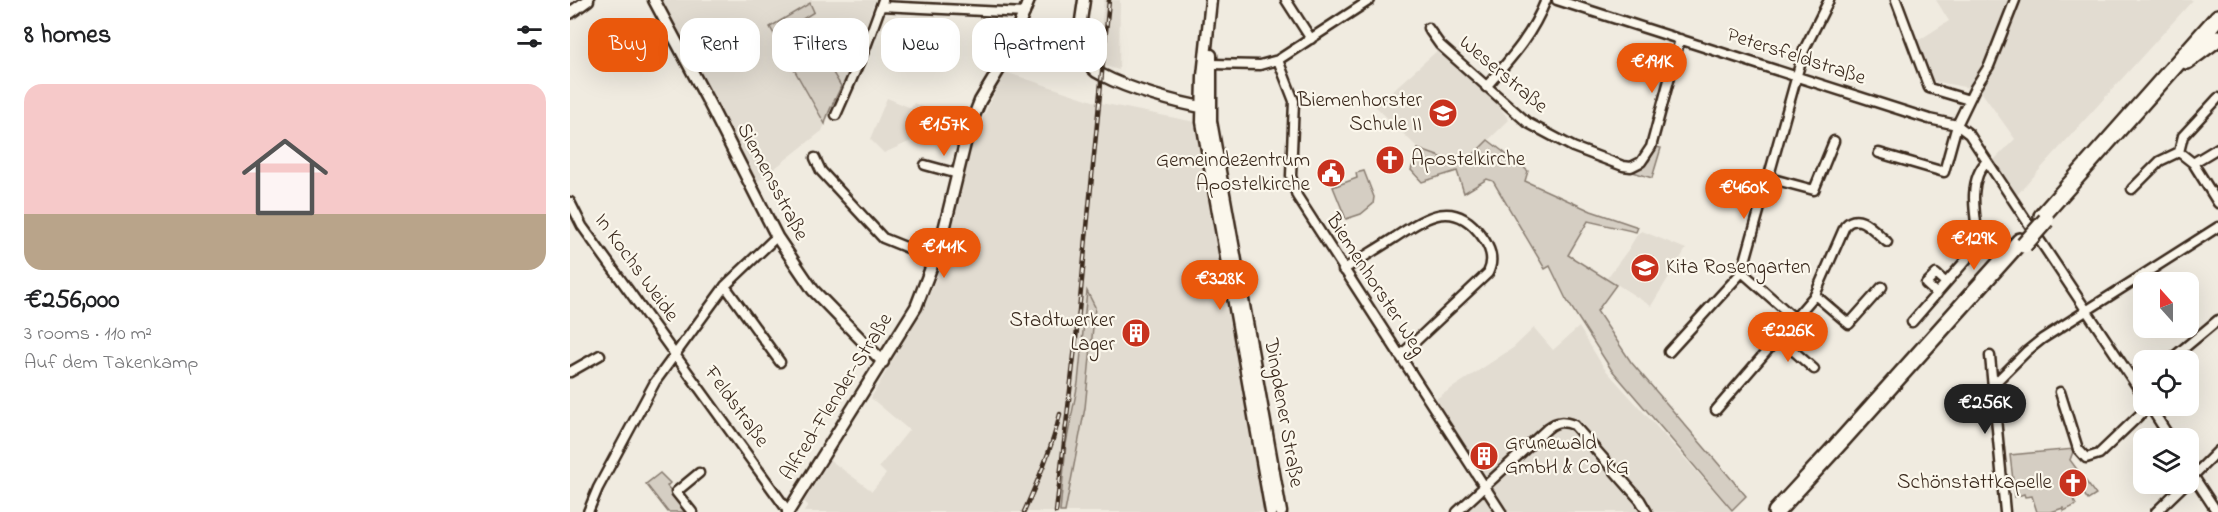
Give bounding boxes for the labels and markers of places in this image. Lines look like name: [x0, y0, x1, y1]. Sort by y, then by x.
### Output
pin: €191K: [1610, 43, 1694, 94]
place label: Biemenhorster Schule II: [1297, 86, 1422, 140]
school or university icon: Biemenhorster Schule II: [1427, 97, 1459, 129]
pin: €157K: [902, 106, 986, 157]
church icon: Apostelkirche: [1374, 144, 1406, 176]
place label: Apostelkirche: [1411, 145, 1526, 175]
place label: Gemeindezentrum Apostelkirche: [1156, 146, 1311, 200]
public building icon: Gemeindezentrum Apostelkirche: [1315, 157, 1347, 189]
pin: €460K: [1702, 169, 1786, 220]
pin: €129K: [1932, 220, 2016, 271]
pin: €141K: [902, 228, 986, 279]
school or university icon: Kita Rosengarten: [1629, 252, 1661, 284]
place label: Kita Rosengarten: [1666, 253, 1811, 285]
pin: €328K: [1178, 260, 1262, 311]
place label: Stadtwerker Lager: [1009, 306, 1115, 362]
pin: €226K: [1746, 312, 1830, 363]
building icon: Stadtwerker Lager: [1120, 317, 1152, 349]
pin: €256K: [1943, 384, 2027, 435]
place label: Grunewald GmbH & Co KG: [1505, 429, 1629, 483]
building icon: Grunewald GmbH & Co KG: [1468, 440, 1500, 472]
church icon: Schönstattkapelle: [2057, 467, 2089, 499]
place label: Schönstattkapelle: [1897, 468, 2053, 498]

